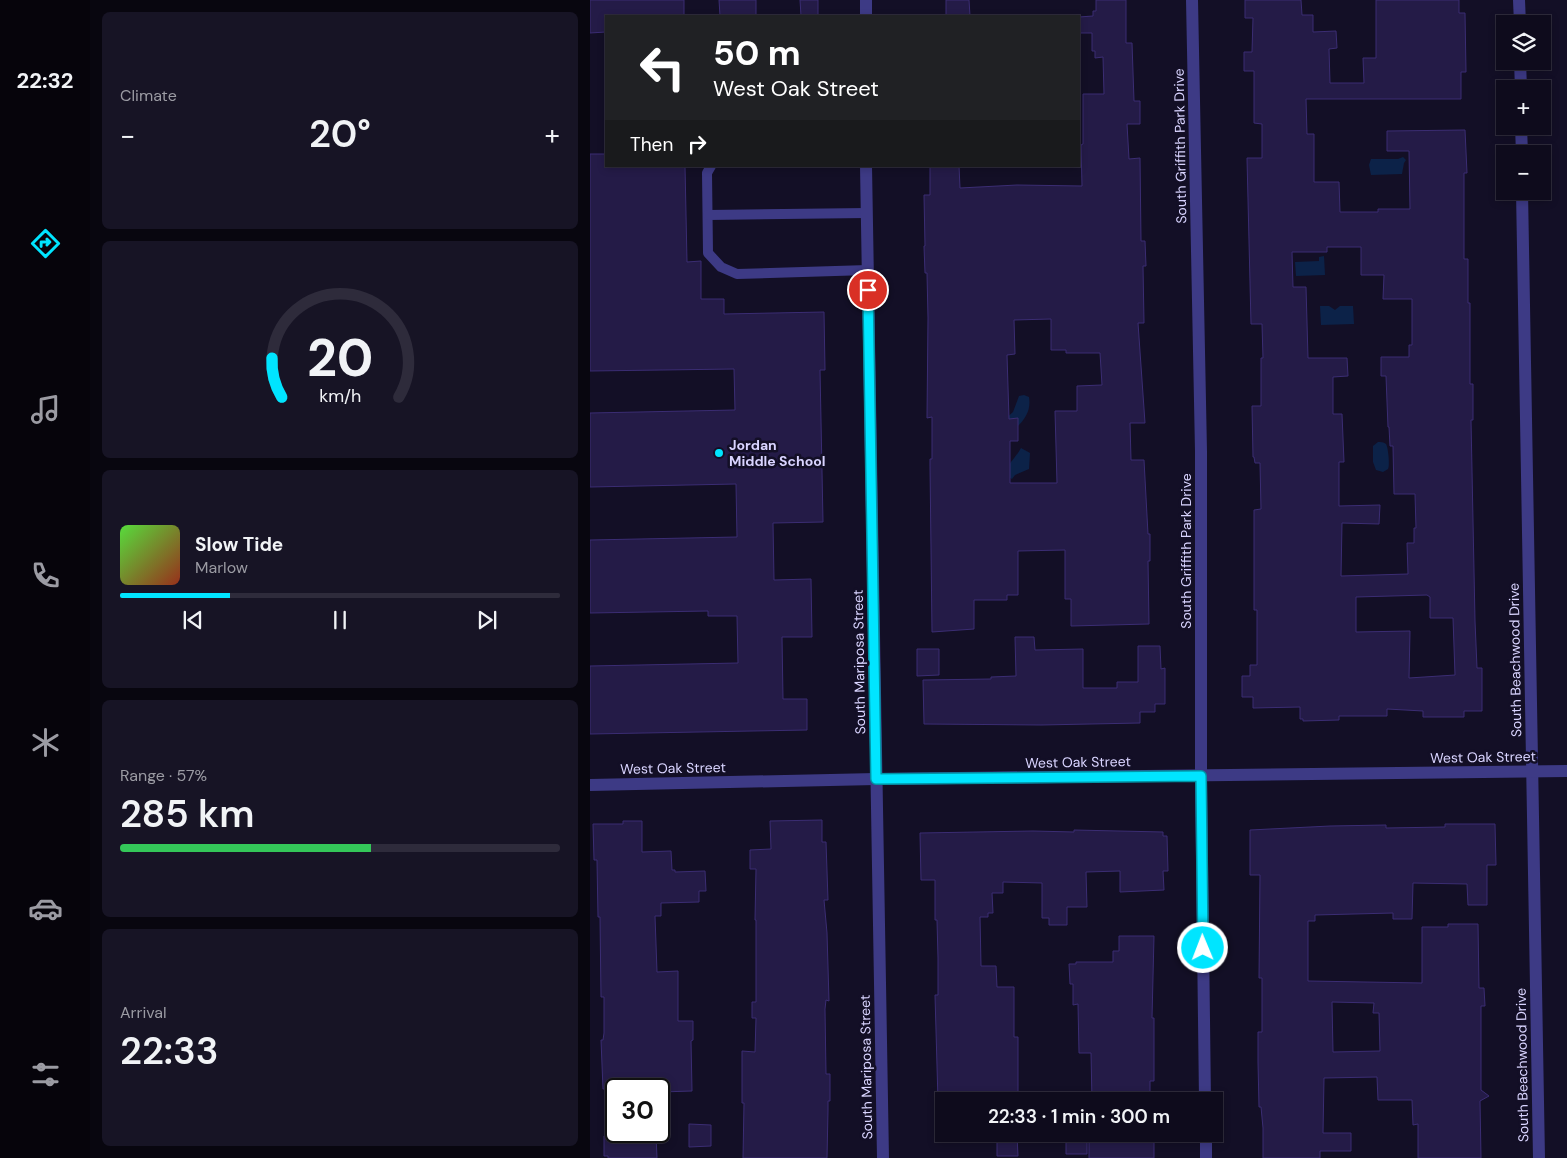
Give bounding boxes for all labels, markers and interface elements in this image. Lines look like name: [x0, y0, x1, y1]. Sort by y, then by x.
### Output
map controls: [1496, 15, 1551, 200]
button: layers: [1496, 15, 1551, 70]
text: 50 m: [713, 30, 801, 76]
icon: left: [630, 35, 695, 100]
text: 22:32: [17, 66, 73, 95]
street label: South Griffith Park Drive: [1170, 68, 1190, 224]
text: West Oak Street: [713, 74, 879, 103]
button: +: [1496, 80, 1551, 135]
text: Climate: [120, 85, 177, 106]
text: 20°: [309, 109, 371, 159]
text: −: [120, 117, 135, 154]
text: +: [545, 117, 560, 154]
icon: right: [683, 130, 711, 158]
text: Then: [630, 132, 673, 157]
button: −: [1496, 145, 1551, 200]
icon: directions: [28, 226, 63, 261]
pin: [847, 269, 889, 311]
icon: arrive: [854, 276, 882, 304]
text: 20: [307, 324, 373, 392]
text: km/h: [319, 384, 361, 408]
icon: music: [28, 392, 63, 427]
place label: Jordan Middle School: [729, 436, 825, 470]
marker: Jordan Middle School: [713, 447, 725, 459]
street label: South Griffith Park Drive: [1177, 473, 1195, 629]
text: Slow Tide: [195, 532, 283, 557]
text: Marlow: [195, 557, 248, 578]
icon: phone: [28, 558, 63, 593]
street label: South Beachwood Drive: [1505, 583, 1525, 737]
street label: South Mariposa Street: [849, 589, 869, 735]
icon: previous: [179, 606, 207, 634]
icon: pause: [326, 606, 354, 634]
icon: next: [473, 606, 501, 634]
icon: climate: [28, 725, 63, 760]
street label: West Oak Street: [1430, 747, 1536, 767]
street label: West Oak Street: [1025, 752, 1131, 772]
street label: West Oak Street: [620, 758, 726, 778]
text: Range · 57%: [120, 765, 207, 786]
text: 285 km: [120, 789, 254, 839]
icon: car: [28, 891, 63, 926]
position arrow: [1176, 921, 1228, 973]
street label: South Beachwood Drive: [1512, 988, 1532, 1142]
street label: South Mariposa Street: [856, 994, 876, 1140]
text: Arrival: [120, 1002, 167, 1023]
text: 22:33: [120, 1026, 218, 1076]
icon: filters: [28, 1057, 63, 1092]
speed limit sign: 30: [605, 1078, 670, 1143]
text: 22:33 · 1 min · 300 m: [988, 1104, 1170, 1129]

